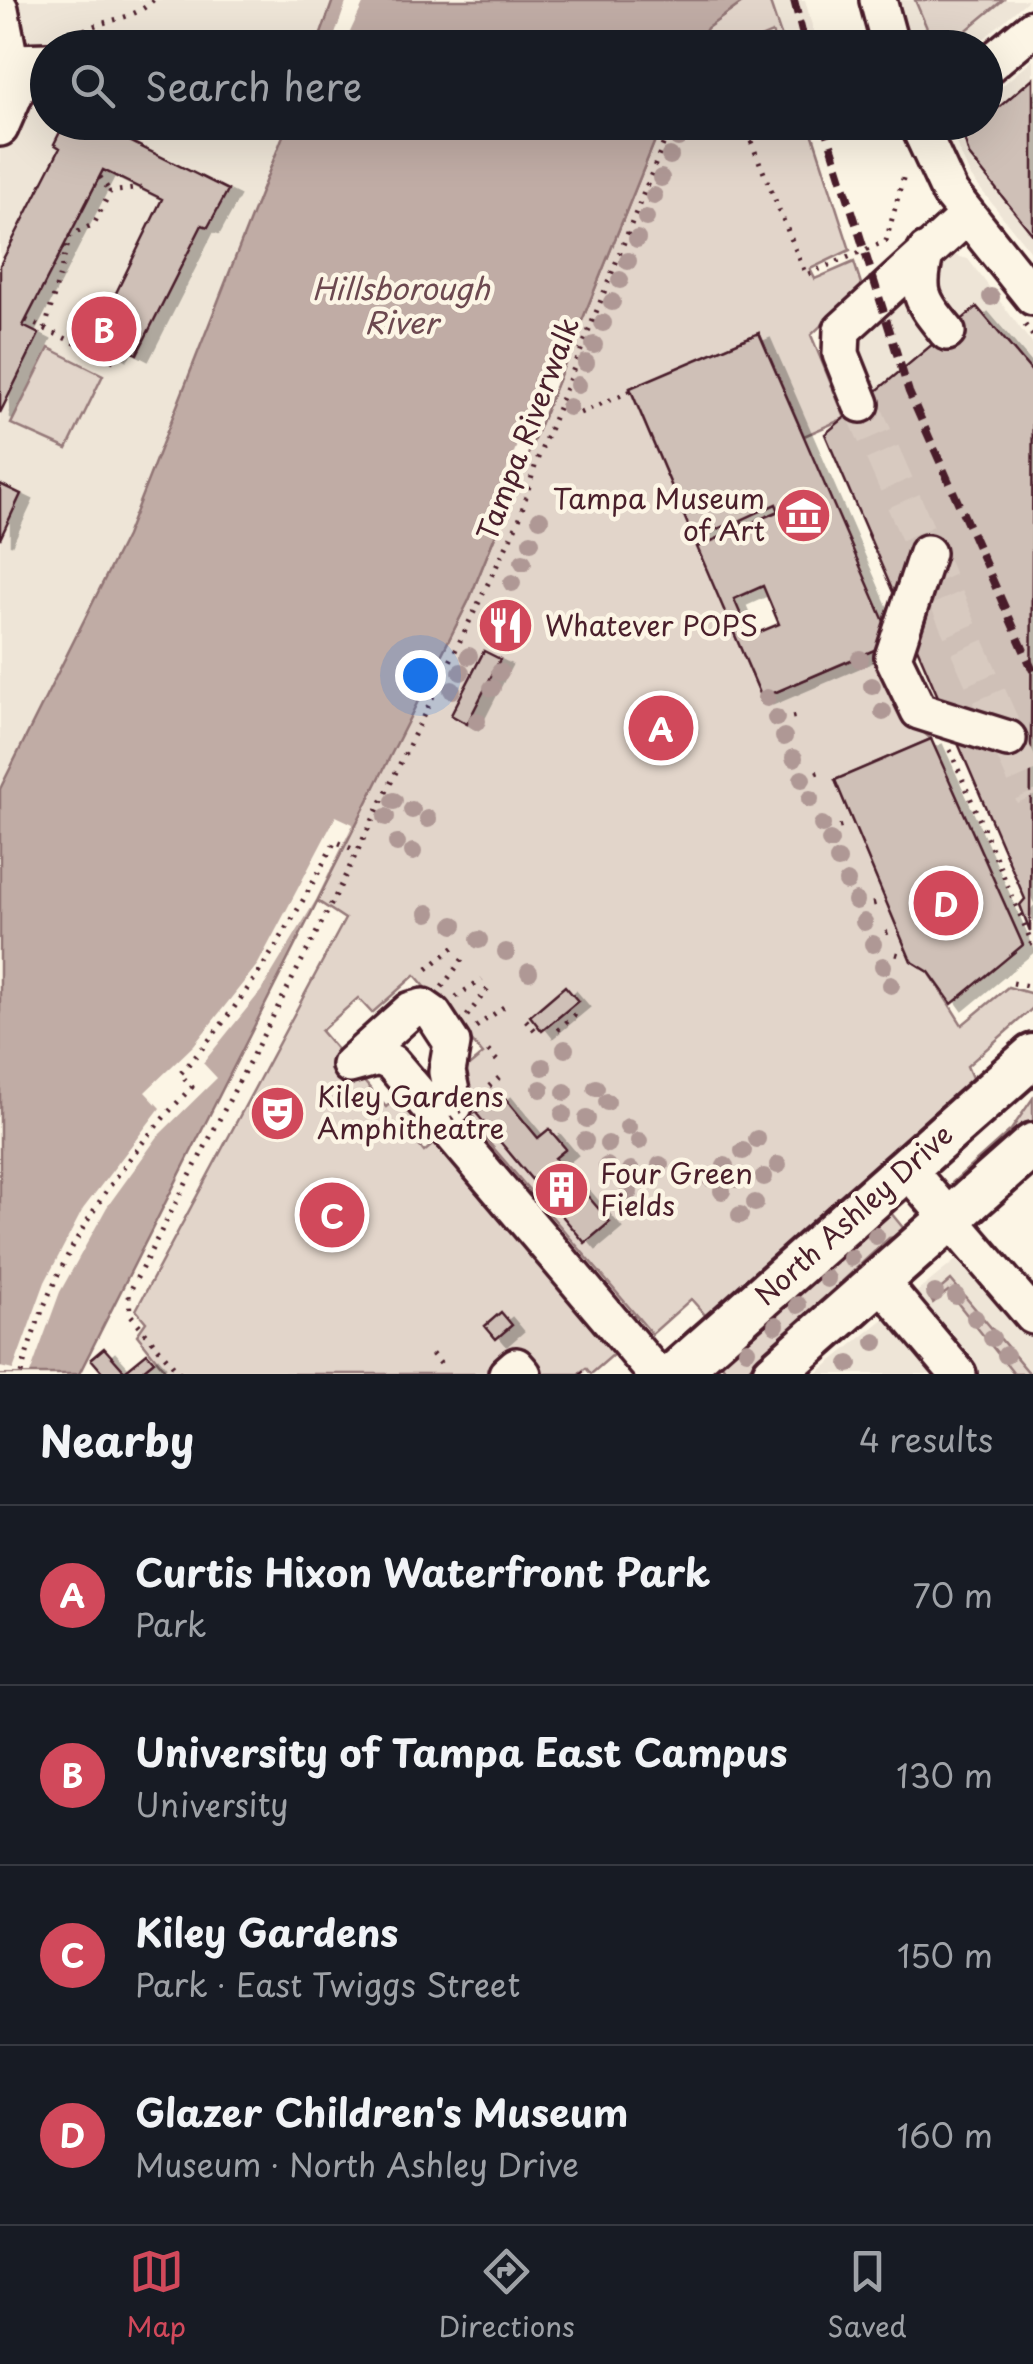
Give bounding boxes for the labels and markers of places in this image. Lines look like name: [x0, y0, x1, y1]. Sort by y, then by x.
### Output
pin: B: [72, 292, 136, 366]
place label: Tampa Museum of Art: [553, 476, 765, 551]
museum icon: Tampa Museum of Art: [774, 485, 834, 545]
restaurant icon: Whatever POPS: [476, 596, 536, 656]
place label: Whatever POPS: [545, 603, 758, 646]
pin: A: [628, 690, 694, 766]
pin: D: [914, 866, 978, 940]
place label: Kiley Gardens Amphitheatre: [317, 1074, 504, 1149]
theatre icon: Kiley Gardens Amphitheatre: [248, 1083, 308, 1143]
place label: Four Green Fields: [600, 1151, 753, 1226]
building icon: Four Green Fields: [531, 1160, 591, 1220]
pin: C: [300, 1178, 364, 1252]

